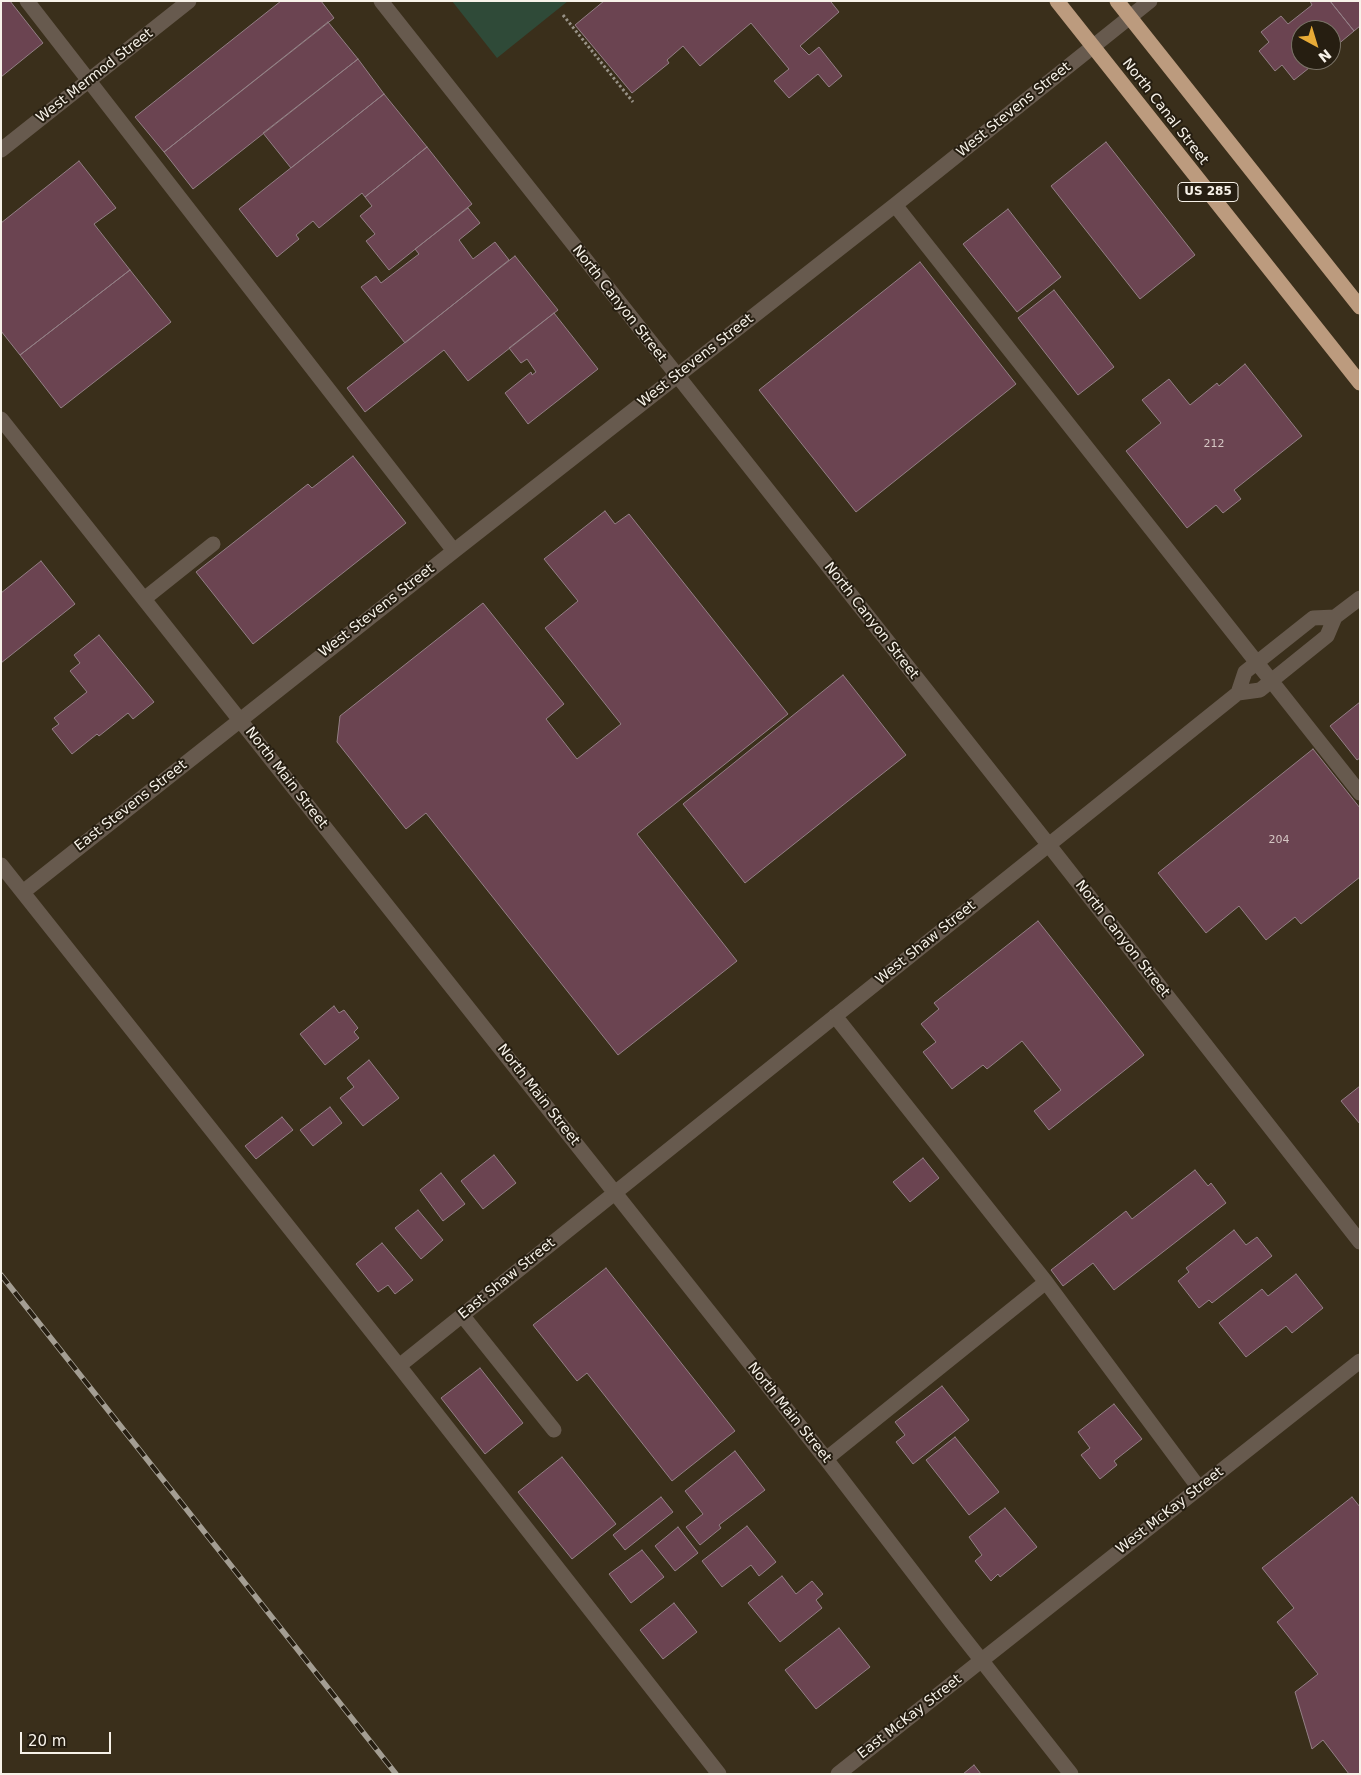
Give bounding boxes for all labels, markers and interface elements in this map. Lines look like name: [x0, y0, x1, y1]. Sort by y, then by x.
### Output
north arrow: [1291, 20, 1341, 70]
street label: West Mermod Street: [33, 25, 157, 127]
text: N: [1315, 46, 1334, 66]
street label: North Canal Street: [1118, 55, 1212, 169]
street label: West Stevens Street: [954, 59, 1074, 161]
road number: US 285: [1178, 182, 1238, 202]
street label: North Canyon Street: [568, 242, 670, 366]
street label: West Stevens Street: [635, 311, 757, 411]
house number: 212: [1204, 437, 1224, 451]
street label: North Canyon Street: [820, 559, 922, 683]
street label: West Stevens Street: [316, 561, 438, 661]
street label: North Main Street: [241, 724, 331, 832]
street label: East Stevens Street: [72, 757, 190, 855]
house number: 204: [1269, 833, 1289, 847]
street label: North Canyon Street: [1071, 877, 1173, 1001]
street label: West Shaw Street: [873, 898, 979, 988]
street label: North Main Street: [493, 1041, 583, 1149]
street label: East Shaw Street: [455, 1235, 559, 1323]
street label: North Main Street: [743, 1360, 835, 1466]
street label: West McKay Street: [1113, 1464, 1227, 1558]
street label: East McKay Street: [855, 1671, 965, 1763]
scale bar: [22, 1722, 114, 1754]
text: 20 m: [28, 1732, 66, 1750]

